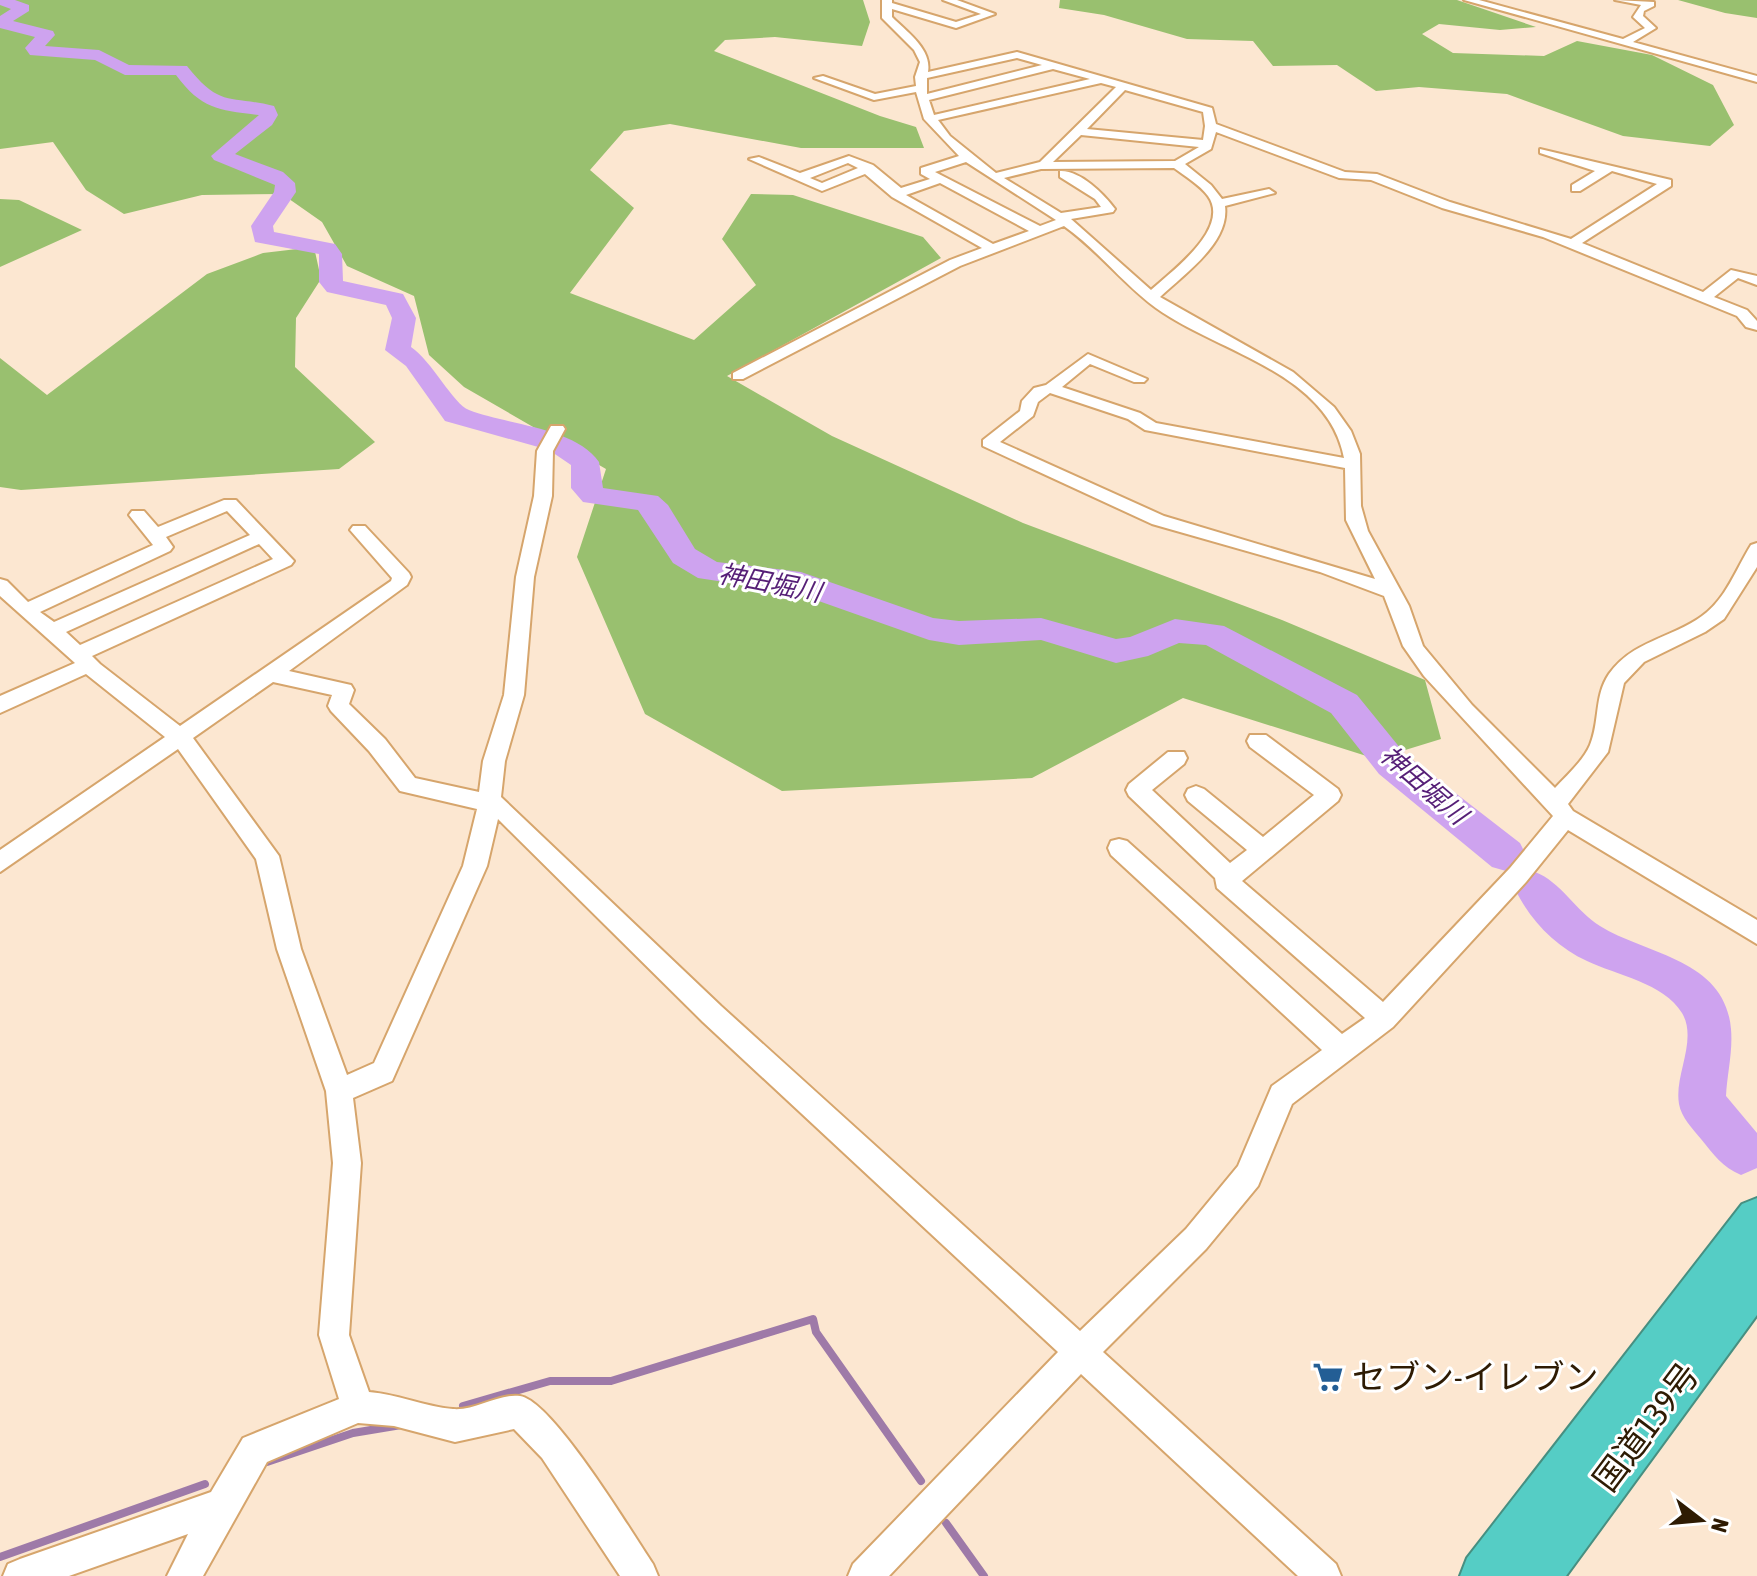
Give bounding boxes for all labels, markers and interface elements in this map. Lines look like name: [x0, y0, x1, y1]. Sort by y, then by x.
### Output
water label: 神田堀川: [716, 558, 827, 608]
water label: 神田堀川: [1375, 740, 1475, 832]
street label: 国道139号: [1585, 1355, 1706, 1498]
place label: セブン-イレブン: [1352, 1357, 1599, 1396]
supermarket icon: セブン-イレブン: [1311, 1360, 1345, 1394]
north arrow: [1661, 1480, 1741, 1560]
text: N: [1706, 1516, 1735, 1535]

